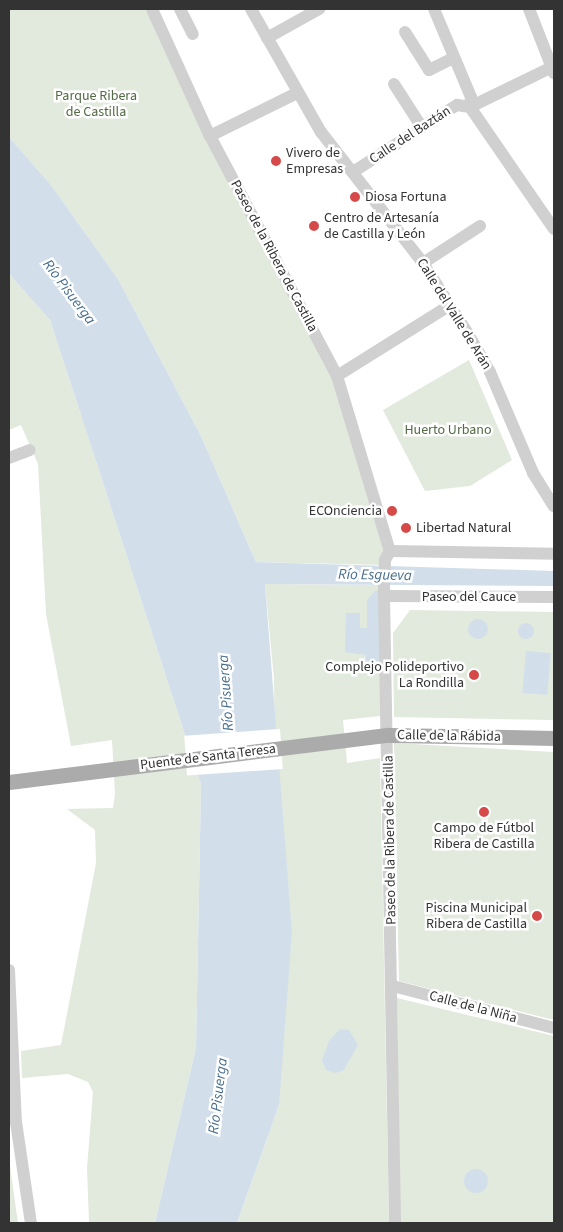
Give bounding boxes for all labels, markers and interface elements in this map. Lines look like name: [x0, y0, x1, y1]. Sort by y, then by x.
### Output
park label: Parque Ribera de Castilla: [55, 88, 137, 120]
street label: Calle del Baztán: [366, 103, 454, 167]
place label: Vivero de Empresas: [286, 145, 343, 178]
marker: Vivero de Empresas: [270, 155, 282, 167]
street label: Paseo de la Ribera de Castilla: [227, 177, 321, 335]
place label: Diosa Fortuna: [365, 189, 447, 205]
marker: Diosa Fortuna: [349, 191, 361, 203]
place label: Centro de Artesanía de Castilla y León: [324, 210, 439, 242]
marker: Centro de Artesanía de Castilla y León: [308, 220, 320, 232]
street label: Calle del Valle de Arán: [413, 255, 495, 373]
water label: Río Pisuerga: [39, 256, 99, 328]
park label: Huerto Urbano: [404, 422, 492, 438]
place label: ECOnciencia: [309, 503, 382, 519]
marker: ECOnciencia: [386, 505, 398, 517]
place label: Libertad Natural: [416, 520, 511, 536]
marker: Libertad Natural: [400, 522, 412, 534]
water label: Río Esgueva: [338, 565, 412, 585]
street label: Paseo del Cauce: [422, 589, 516, 605]
water label: Río Pisuerga: [214, 654, 238, 732]
place label: Complejo Polideportivo La Rondilla: [325, 659, 464, 692]
marker: Complejo Polideportivo La Rondilla: [468, 669, 480, 681]
street label: Calle de la Rábida: [397, 727, 501, 745]
street label: Puente de Santa Teresa: [139, 740, 277, 774]
street label: Paseo de la Ribera de Castilla: [380, 755, 400, 925]
marker: Campo de Fútbol Ribera de Castilla: [478, 806, 490, 818]
place label: Campo de Fútbol Ribera de Castilla: [433, 820, 535, 852]
place label: Piscina Municipal Ribera de Castilla: [425, 900, 527, 932]
marker: Piscina Municipal Ribera de Castilla: [531, 910, 543, 922]
street label: Calle de la Niña: [427, 987, 519, 1027]
water label: Río Pisuerga: [204, 1057, 232, 1135]

